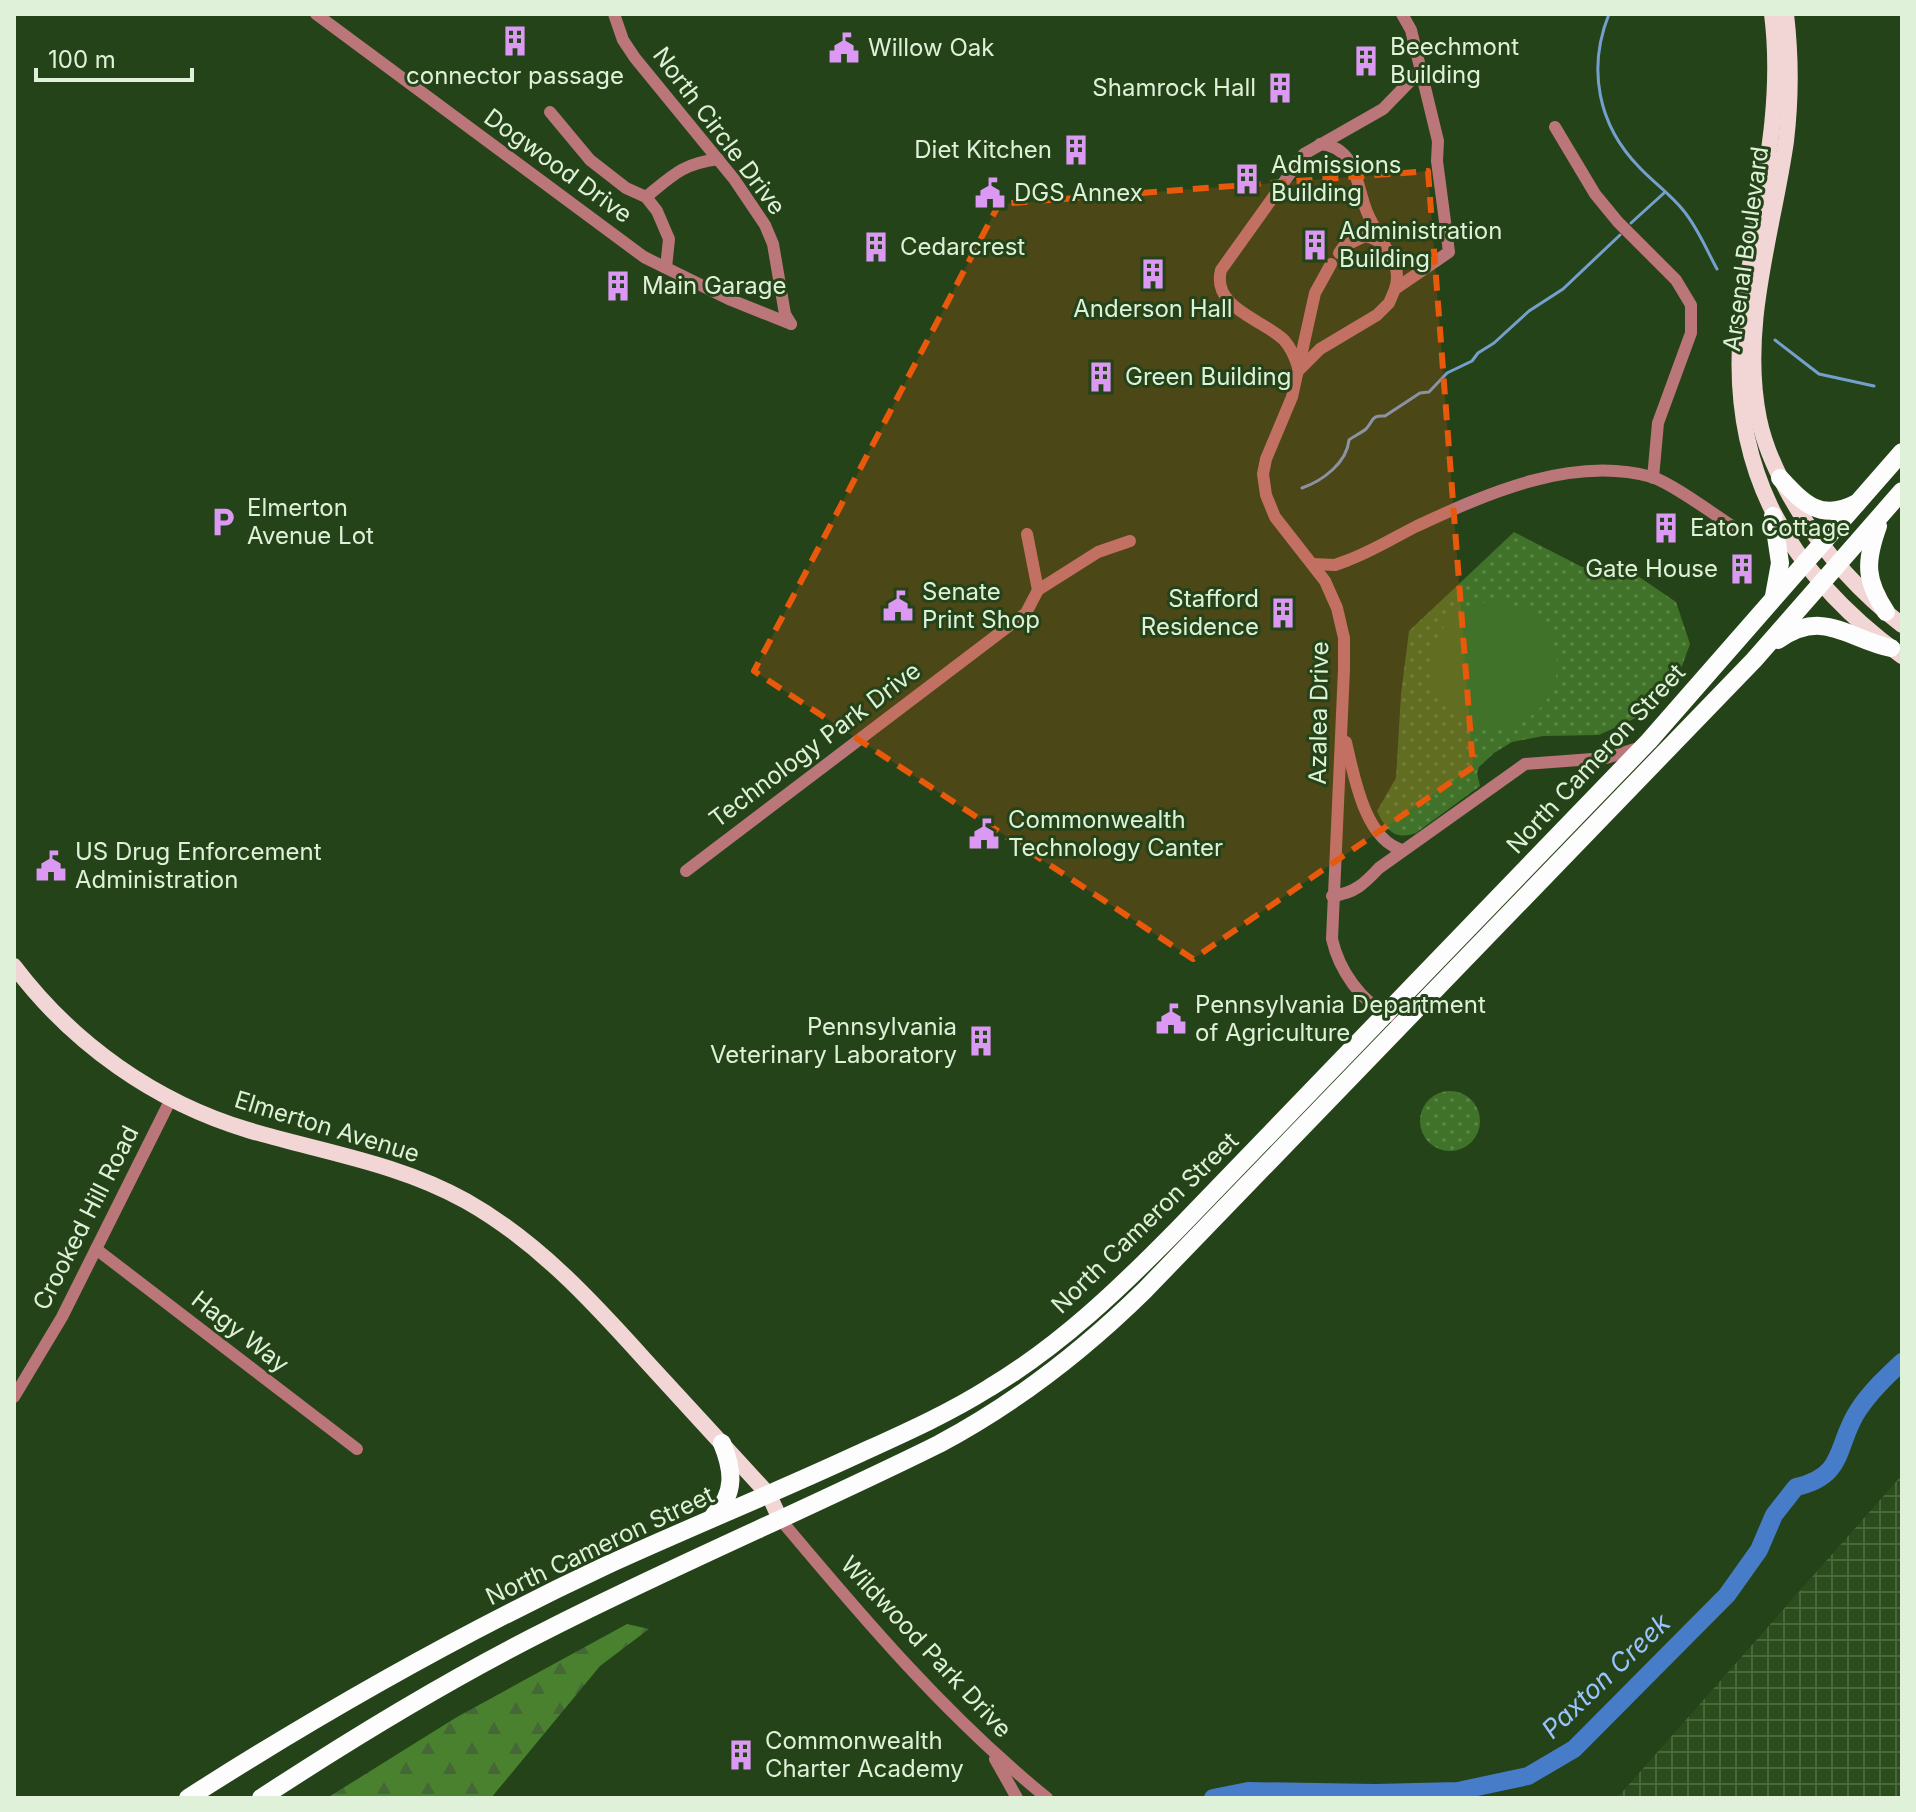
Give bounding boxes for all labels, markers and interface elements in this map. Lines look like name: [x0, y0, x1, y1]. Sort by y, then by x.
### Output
building icon: connector passage: [498, 24, 532, 58]
public building icon: Willow Oak: [827, 31, 861, 65]
scale bar: [36, 32, 192, 82]
place label: Beechmont Building: [1390, 32, 1519, 89]
place label: Willow Oak: [868, 33, 994, 62]
street label: North Circle Drive: [647, 41, 792, 220]
building icon: Beechmont Building: [1349, 44, 1383, 78]
text: 100 m: [48, 45, 116, 74]
place label: connector passage: [406, 61, 624, 90]
building icon: Shamrock Hall: [1263, 71, 1297, 105]
place label: Shamrock Hall: [1092, 73, 1256, 102]
street label: Dogwood Drive: [479, 102, 638, 229]
building icon: Diet Kitchen: [1059, 133, 1093, 167]
place label: Diet Kitchen: [914, 135, 1052, 164]
street label: Arsenal Boulevard: [1717, 145, 1774, 353]
place label: Admissions Building: [1271, 150, 1401, 207]
building icon: Admissions Building: [1230, 162, 1264, 196]
public building icon: DGS Annex: [973, 176, 1007, 210]
place label: DGS Annex: [1014, 178, 1143, 207]
place label: Administration Building: [1339, 216, 1502, 273]
building icon: Administration Building: [1298, 228, 1332, 262]
building icon: Cedarcrest: [859, 230, 893, 264]
place label: Cedarcrest: [900, 232, 1025, 261]
building icon: Anderson Hall: [1136, 257, 1170, 291]
building icon: Main Garage: [601, 269, 635, 303]
place label: Main Garage: [642, 271, 787, 300]
place label: Anderson Hall: [1073, 294, 1233, 323]
building icon: Green Building: [1084, 360, 1118, 394]
place label: Green Building: [1125, 362, 1291, 391]
place label: Elmerton Avenue Lot: [247, 493, 374, 550]
parking icon: Elmerton Avenue Lot: [206, 505, 240, 539]
building icon: Eaton Cottage: [1649, 511, 1683, 545]
place label: Eaton Cottage: [1690, 513, 1850, 542]
building icon: Gate House: [1725, 552, 1759, 586]
place label: Gate House: [1585, 554, 1718, 583]
place label: Senate Print Shop: [922, 577, 1040, 634]
place label: Stafford Residence: [1141, 584, 1259, 641]
public building icon: Senate Print Shop: [881, 589, 915, 623]
building icon: Stafford Residence: [1266, 596, 1300, 630]
street label: Azalea Drive: [1303, 641, 1334, 785]
street label: Technology Park Drive: [703, 656, 926, 833]
street label: North Cameron Street: [1500, 658, 1691, 859]
place label: Commonwealth Technology Canter: [1008, 805, 1223, 862]
public building icon: Commonwealth Technology Canter: [967, 817, 1001, 851]
place label: US Drug Enforcement Administration: [75, 837, 322, 894]
public building icon: US Drug Enforcement Administration: [34, 849, 68, 883]
place label: Pennsylvania Department of Agriculture: [1195, 990, 1486, 1047]
public building icon: Pennsylvania Department of Agriculture: [1154, 1002, 1188, 1036]
place label: Pennsylvania Veterinary Laboratory: [710, 1012, 957, 1069]
building icon: Pennsylvania Veterinary Laboratory: [964, 1024, 998, 1058]
street label: Elmerton Avenue: [231, 1085, 423, 1168]
street label: Crooked Hill Road: [27, 1121, 145, 1315]
street label: North Cameron Street: [1045, 1126, 1244, 1319]
street label: Hagy Way: [186, 1285, 295, 1379]
street label: North Cameron Street: [481, 1480, 719, 1611]
street label: Wildwood Park Drive: [835, 1550, 1018, 1743]
water label: Paxton Creek: [1535, 1606, 1677, 1745]
place label: Commonwealth Charter Academy: [765, 1726, 964, 1783]
building icon: Commonwealth Charter Academy: [724, 1738, 758, 1772]

